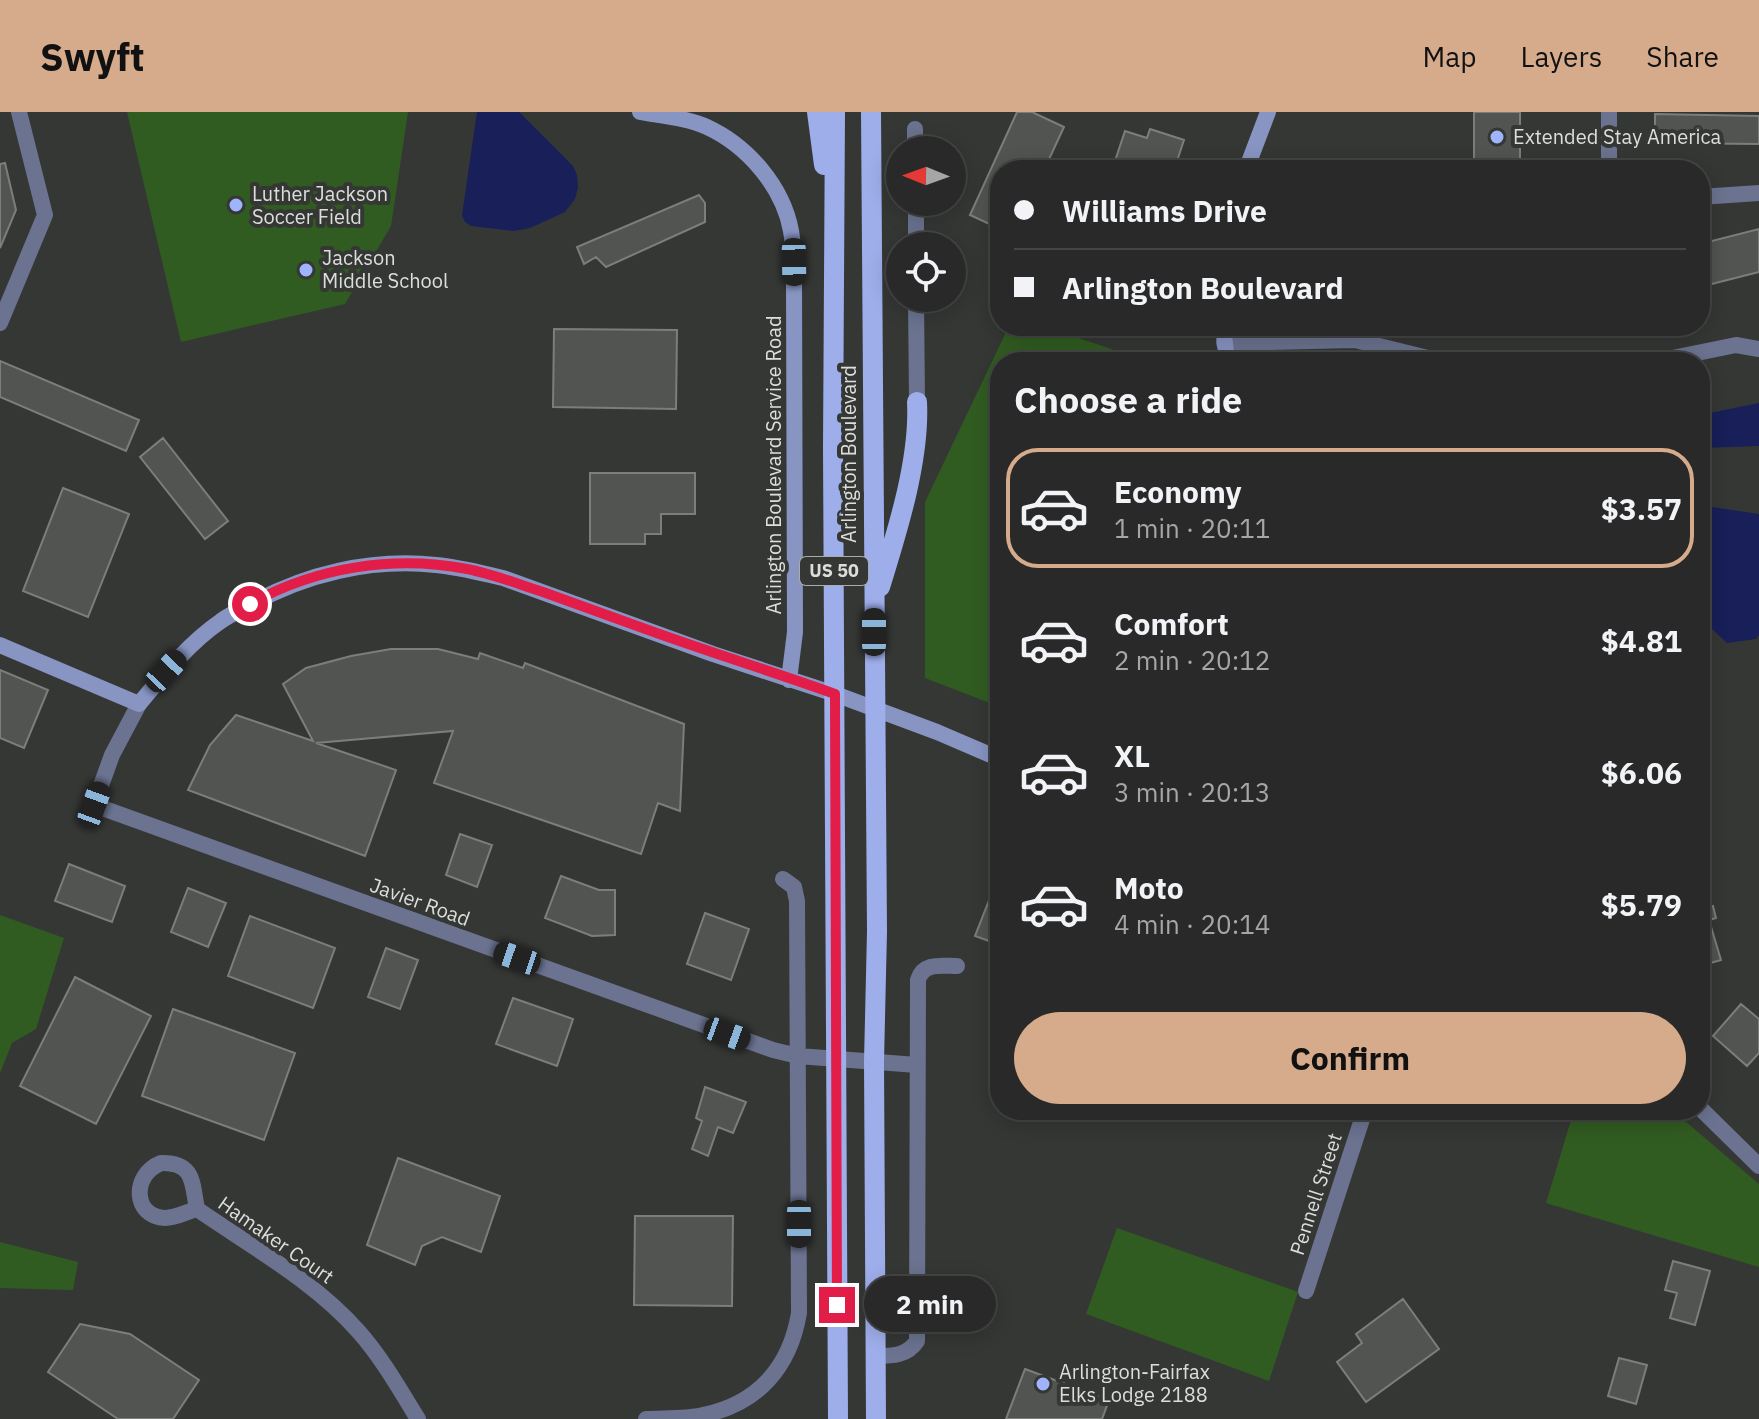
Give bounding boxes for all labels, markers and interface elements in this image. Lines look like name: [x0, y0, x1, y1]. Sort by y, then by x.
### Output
text: Swyft: [40, 32, 145, 81]
text: Map: [1422, 38, 1476, 75]
text: Layers: [1520, 38, 1602, 75]
text: Share: [1646, 38, 1719, 75]
place label: Extended Stay America: [1513, 123, 1722, 150]
marker: Extended Stay America: [1488, 128, 1506, 146]
north arrow: [886, 136, 966, 216]
map controls: [886, 136, 966, 312]
place label: Luther Jackson Soccer Field: [252, 180, 388, 230]
text: Williams Drive: [1062, 191, 1267, 230]
marker: Luther Jackson Soccer Field: [227, 196, 245, 214]
button: locate: [886, 232, 966, 312]
car: [782, 238, 806, 286]
place label: Jackson Middle School: [322, 244, 448, 294]
marker: Jackson Middle School: [297, 261, 315, 279]
text: Arlington Boulevard: [1062, 268, 1344, 307]
street label: Arlington Boulevard Service Road: [760, 315, 787, 615]
street label: Arlington Boulevard: [835, 365, 862, 543]
text: Choose a ride: [1014, 376, 1242, 423]
icon: car: [1018, 472, 1090, 544]
text: Economy: [1114, 472, 1242, 511]
text: $3.57: [1601, 489, 1682, 528]
text: 1 min · 20:11: [1114, 511, 1270, 545]
road number: US 50: [800, 557, 868, 585]
route start: [232, 586, 268, 622]
icon: car: [1018, 604, 1090, 676]
text: Comfort: [1114, 604, 1229, 643]
car: [862, 608, 886, 656]
text: $4.81: [1601, 621, 1682, 660]
text: 2 min · 20:12: [1114, 643, 1270, 677]
car: [141, 645, 191, 697]
icon: car: [1018, 736, 1090, 808]
text: XL: [1114, 736, 1150, 775]
text: $6.06: [1601, 753, 1682, 792]
text: 3 min · 20:13: [1114, 775, 1270, 809]
car: [75, 778, 113, 832]
icon: car: [1018, 868, 1090, 940]
text: Moto: [1114, 868, 1184, 907]
street label: Javier Road: [366, 871, 474, 932]
text: $5.79: [1601, 885, 1682, 924]
text: 4 min · 20:14: [1114, 907, 1270, 941]
car: [490, 939, 544, 977]
button: Confirm: [1014, 1012, 1686, 1104]
car: [700, 1015, 754, 1053]
street label: Pennell Street: [1283, 1129, 1348, 1258]
street label: Hamaker Court: [213, 1190, 340, 1290]
car: [787, 1200, 811, 1248]
callout: 2 min: [865, 1277, 997, 1333]
route end: [819, 1287, 855, 1323]
text: 2 min: [896, 1287, 964, 1321]
place label: Arlington-Fairfax Elks Lodge 2188: [1059, 1358, 1210, 1408]
marker: Arlington-Fairfax Elks Lodge 2188: [1034, 1375, 1052, 1393]

